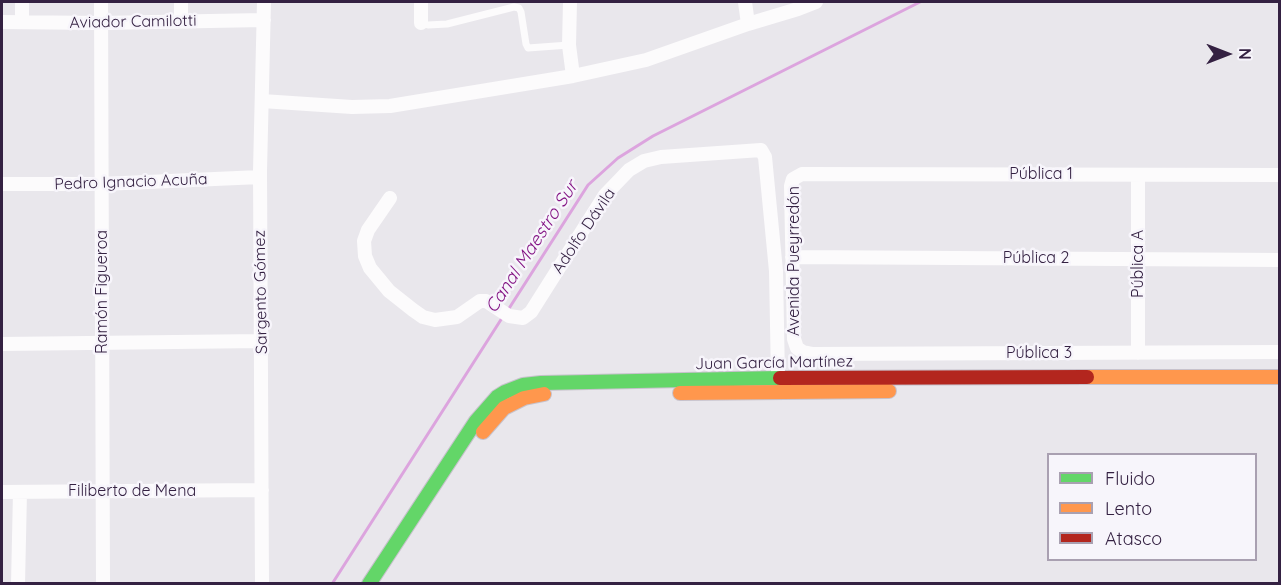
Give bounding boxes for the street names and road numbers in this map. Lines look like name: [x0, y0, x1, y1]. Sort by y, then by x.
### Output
street label: Aviador Camilotti: [69, 11, 197, 33]
street label: Pública 1: [1009, 164, 1073, 184]
street label: Pedro Ignacio Acuña: [54, 170, 208, 194]
street label: Adolfo Dávila: [548, 185, 620, 277]
street label: Avenida Pueyrredón: [784, 186, 804, 336]
street label: Ramón Figueroa: [92, 230, 112, 354]
street label: Sargento Gómez: [250, 230, 272, 354]
street label: Pública A: [1128, 230, 1148, 298]
street label: Pública 2: [1003, 248, 1069, 268]
street label: Pública 3: [1006, 343, 1072, 363]
street label: Juan García Martínez: [695, 352, 853, 374]
street label: Filiberto de Mena: [68, 481, 196, 501]

